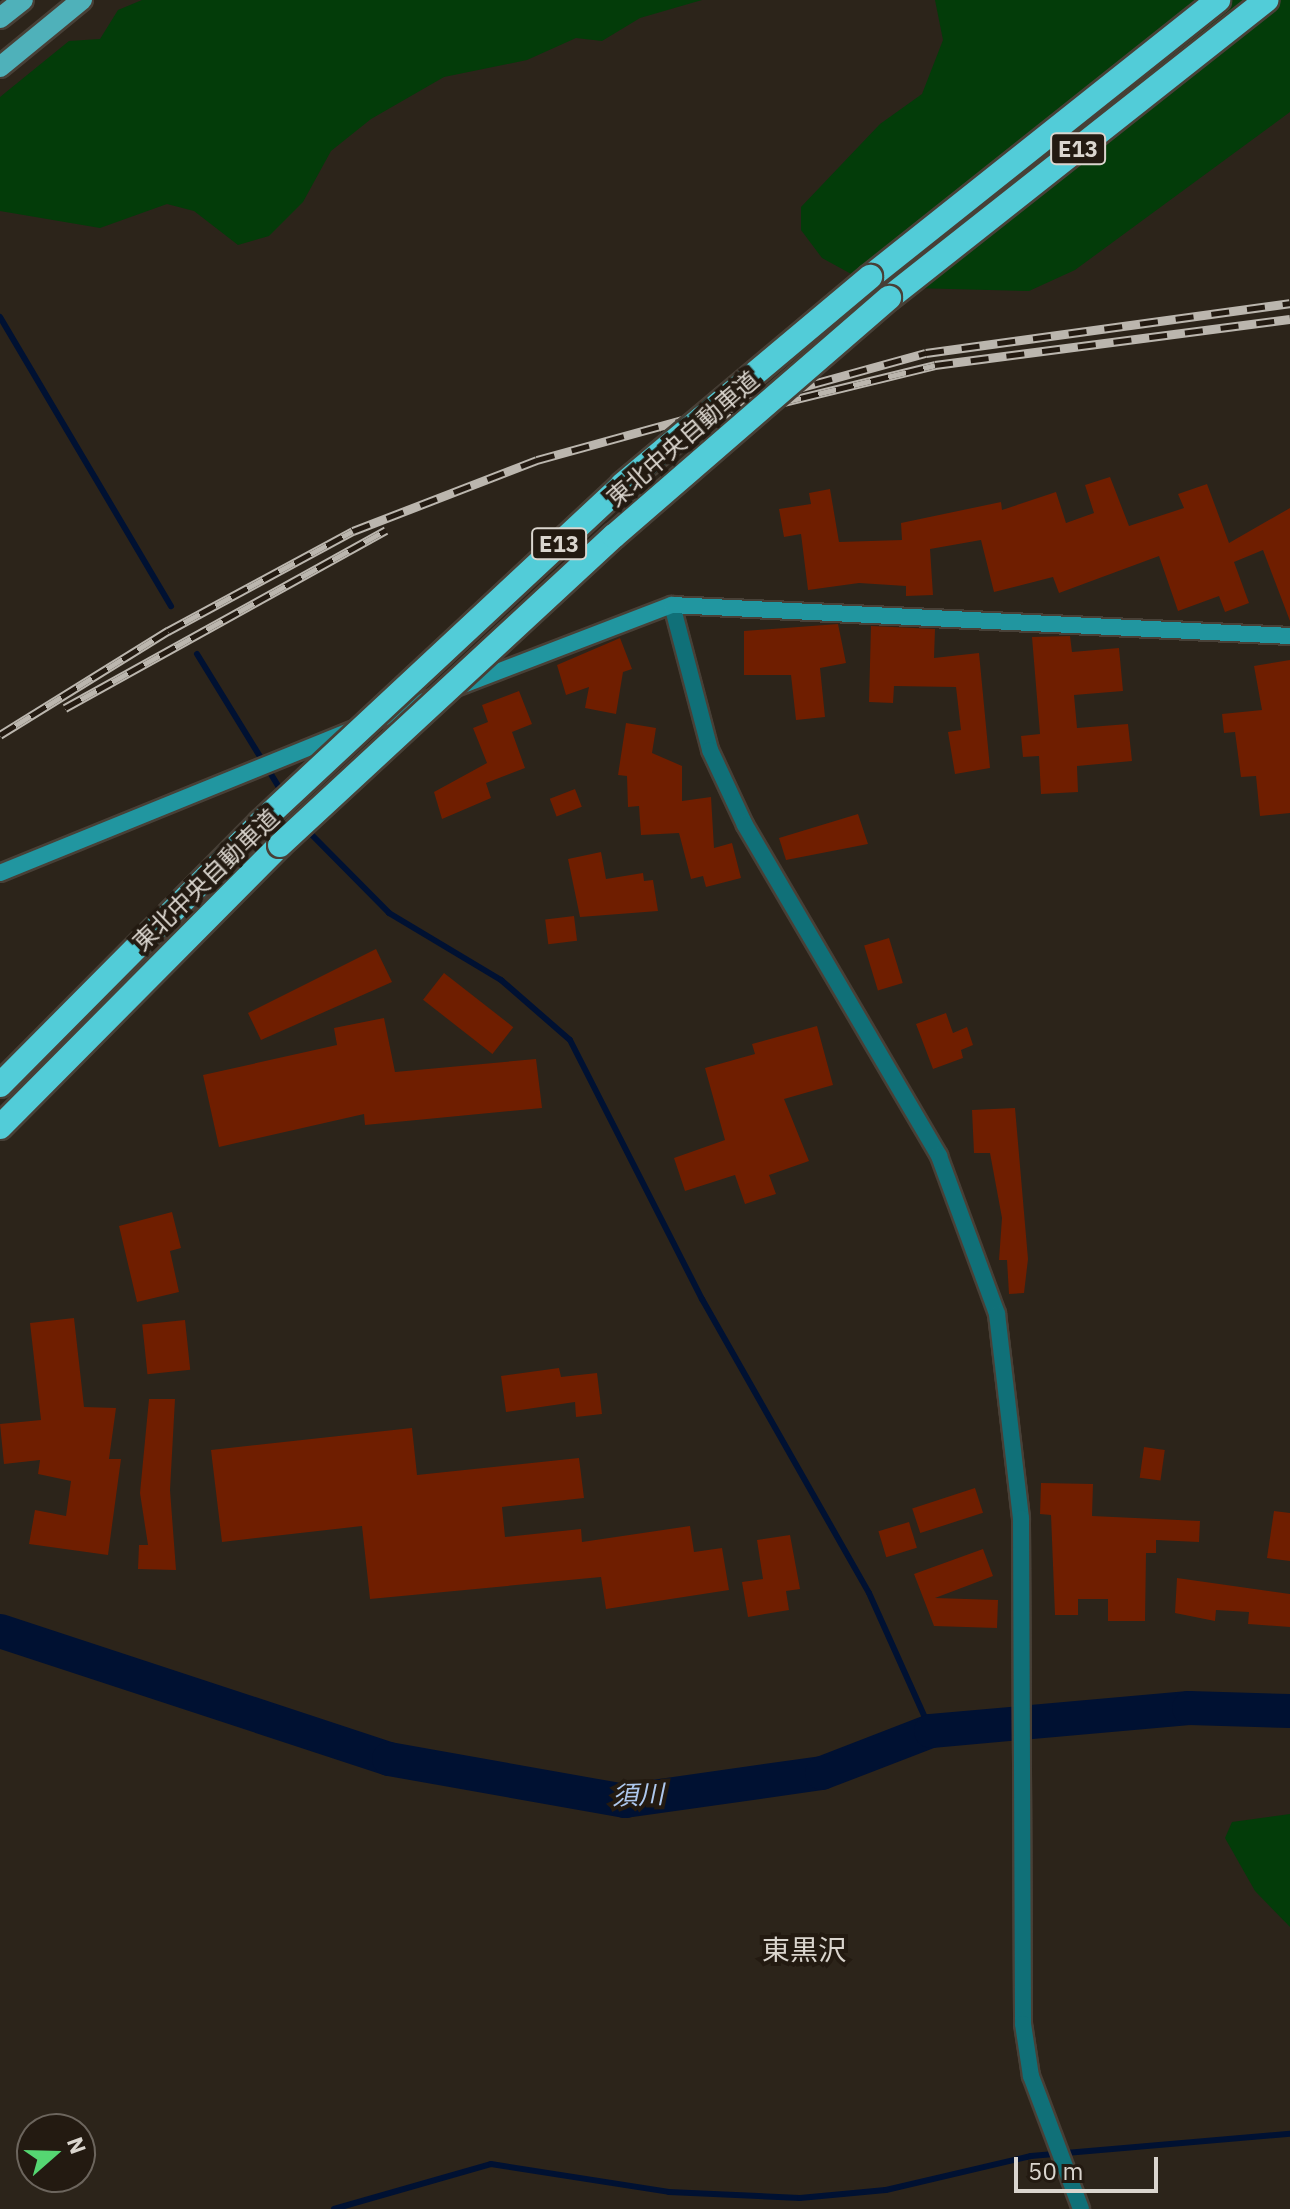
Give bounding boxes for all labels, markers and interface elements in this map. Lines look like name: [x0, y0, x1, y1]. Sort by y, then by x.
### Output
road number: E13: [1050, 131, 1106, 167]
street label: 東北中央自動車道: [601, 365, 765, 513]
road number: E13: [531, 526, 587, 562]
street label: 東北中央自動車道: [127, 803, 285, 957]
water label: 須川: [611, 1779, 665, 1811]
district label: 東黒沢: [762, 1933, 846, 1967]
north arrow: [16, 2113, 96, 2193]
text: N: [61, 2133, 93, 2158]
scale bar: [1018, 2141, 1162, 2191]
text: 50 m: [1028, 2155, 1083, 2187]

